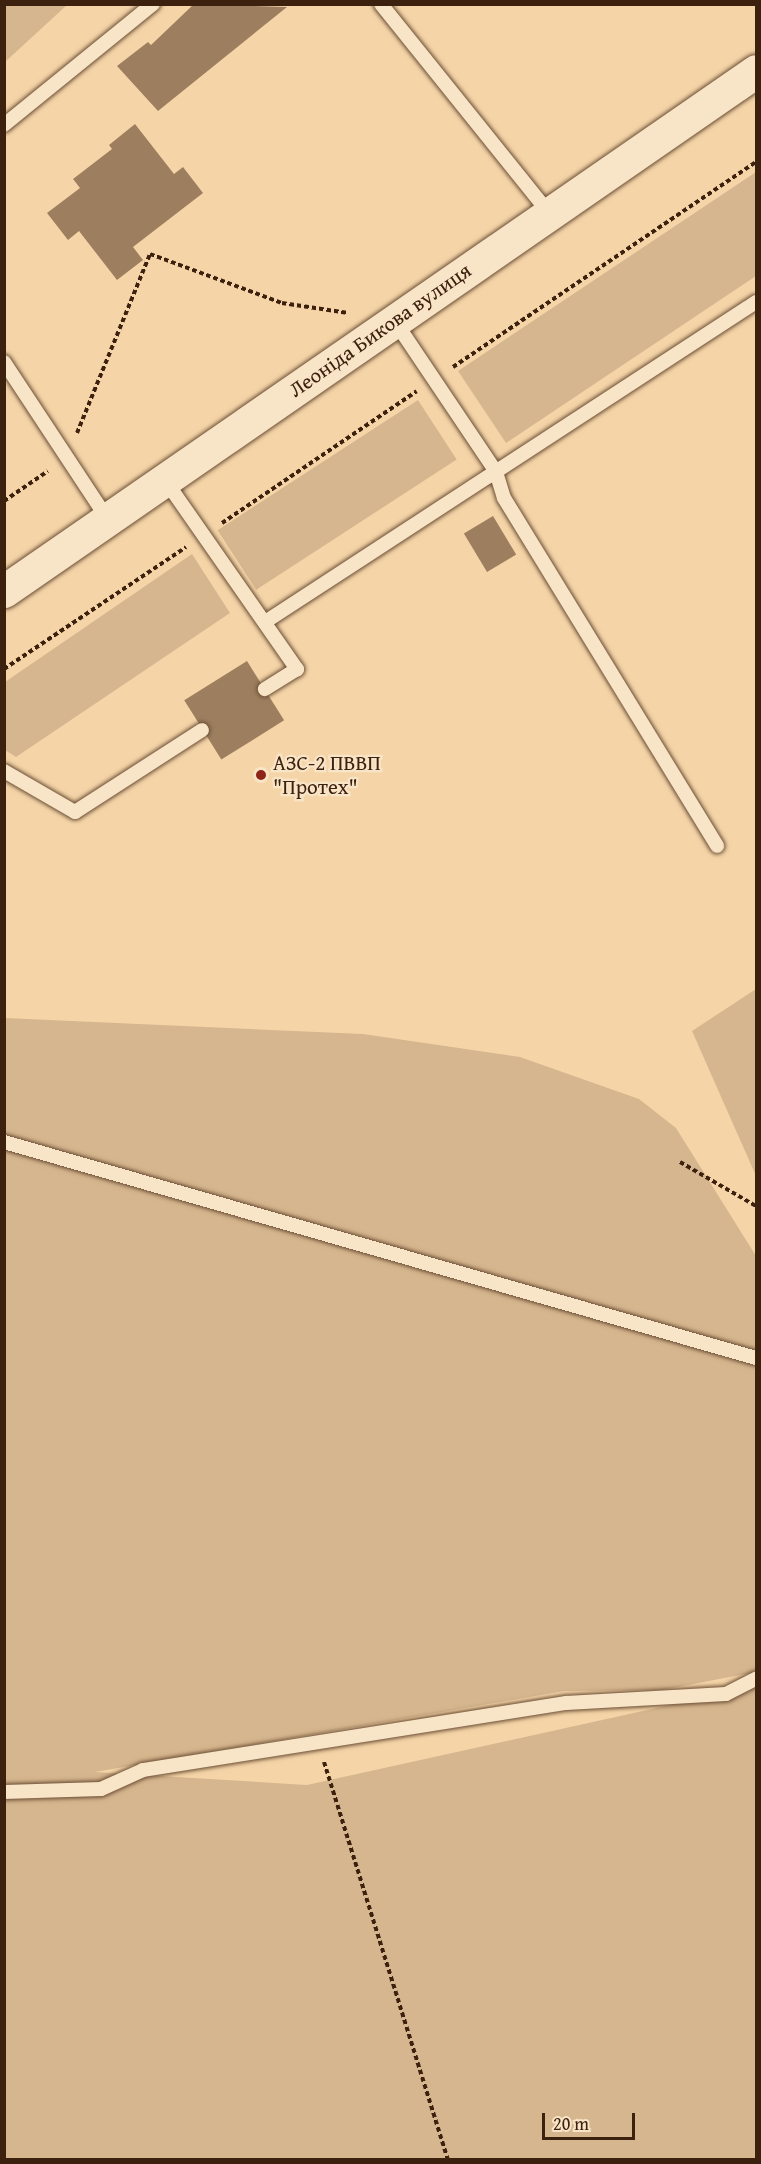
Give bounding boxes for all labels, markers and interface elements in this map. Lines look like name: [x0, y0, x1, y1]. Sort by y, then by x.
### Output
street label: Леоніда Бикова вулиця: [284, 258, 476, 402]
place label: АЗС-2 ПВВП "Протех": [273, 750, 381, 800]
marker: АЗС-2 ПВВП "Протех": [254, 768, 268, 782]
scale bar: [545, 2101, 638, 2139]
text: 20 m: [553, 2110, 589, 2137]

